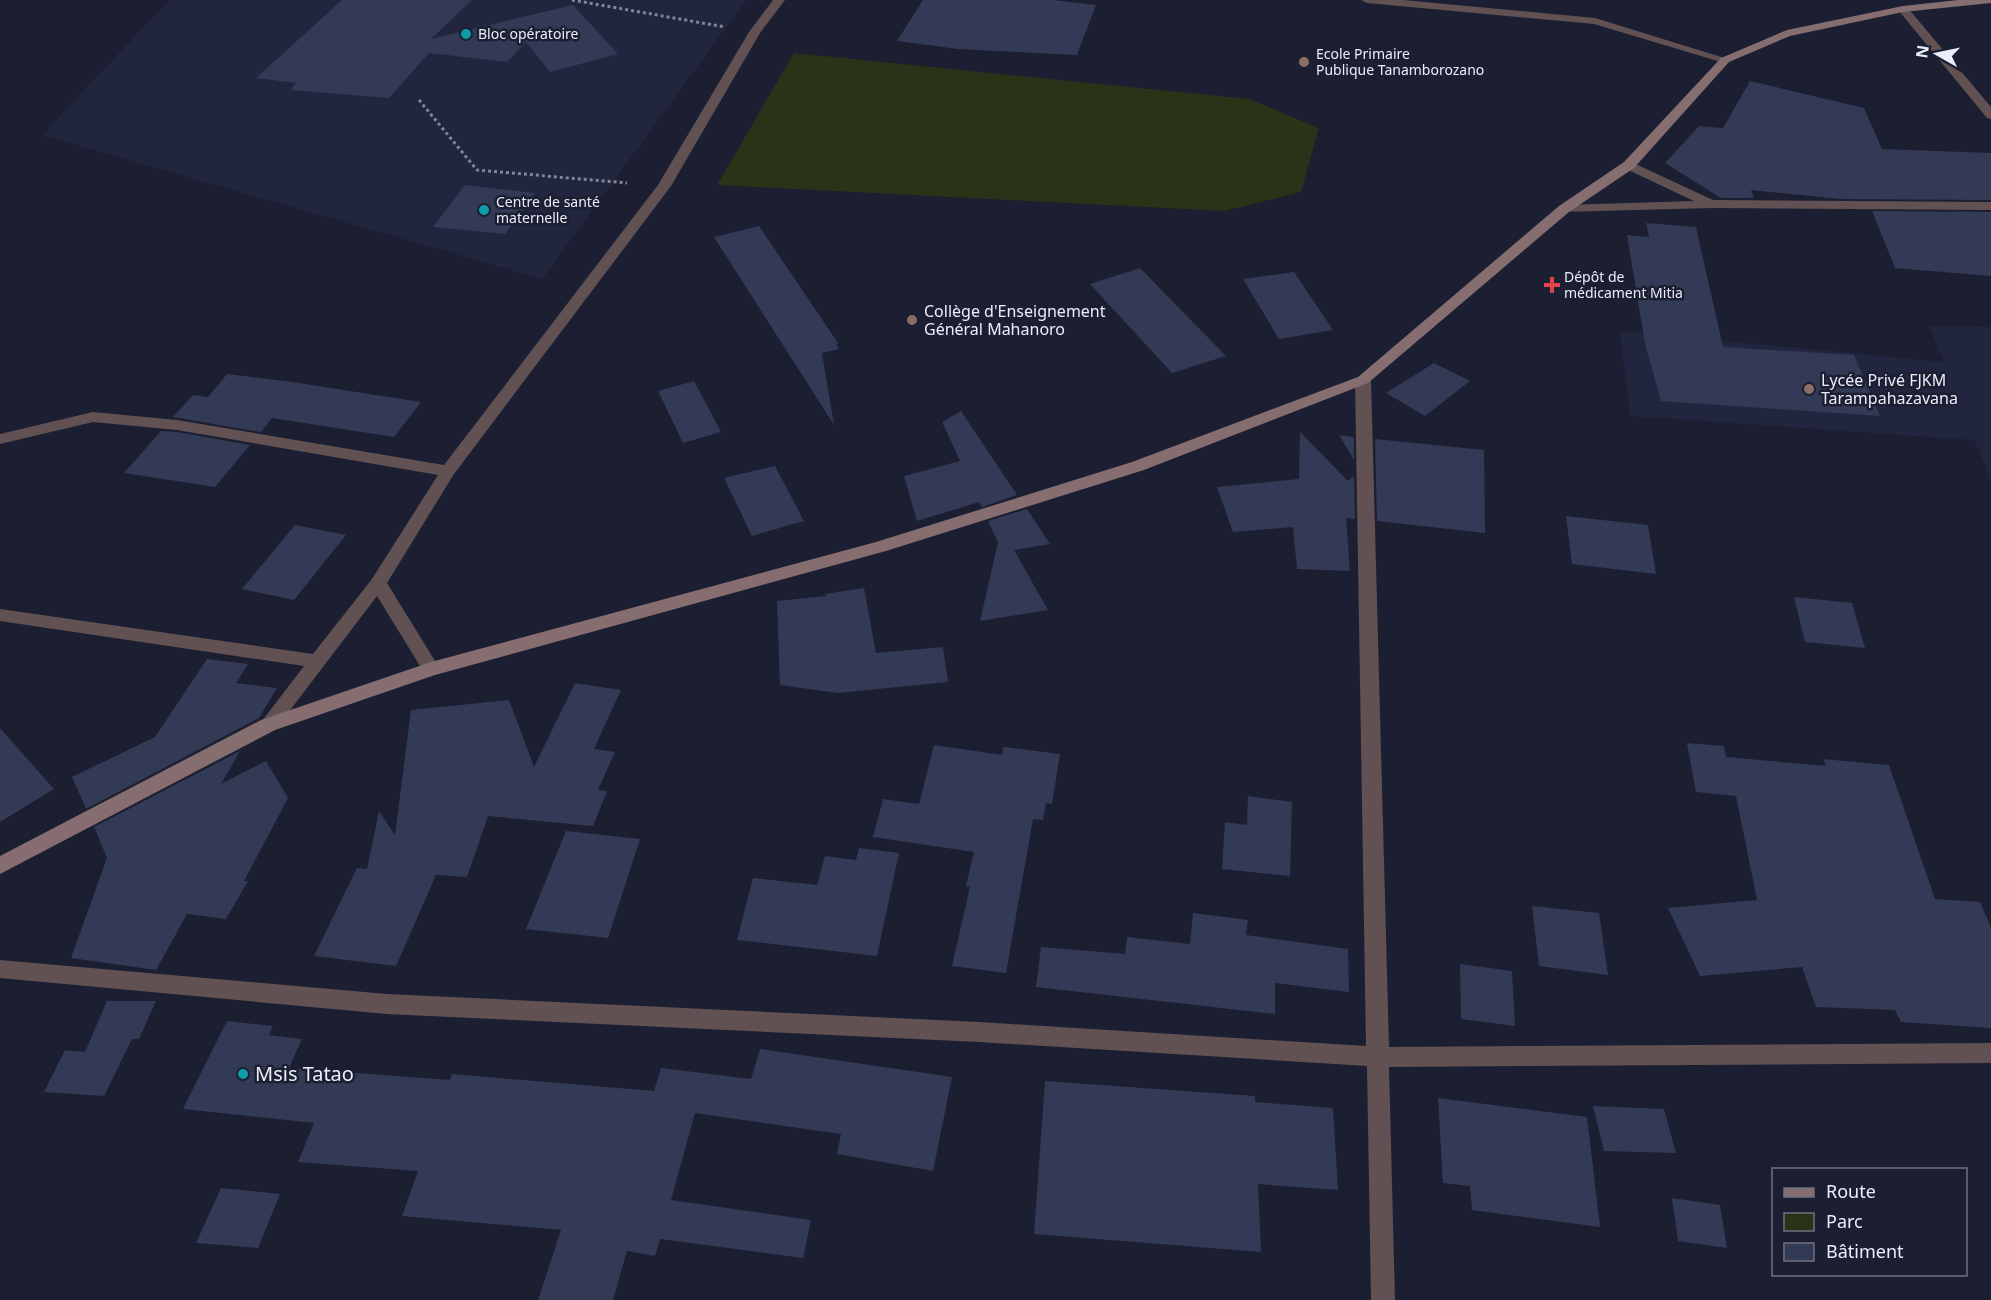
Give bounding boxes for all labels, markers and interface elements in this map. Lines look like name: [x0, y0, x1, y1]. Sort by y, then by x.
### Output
place label: Bloc opératoire: [478, 24, 579, 43]
north arrow: [1907, 24, 1967, 84]
marker: Bloc opératoire: [459, 27, 473, 41]
place label: Ecole Primaire Publique Tanamborozano: [1316, 44, 1484, 79]
text: N: [1910, 44, 1934, 60]
marker: Ecole Primaire Publique Tanamborozano: [1297, 55, 1311, 69]
place label: Centre de santé maternelle: [496, 192, 600, 227]
marker: Centre de santé maternelle: [477, 203, 491, 217]
place label: Dépôt de médicament Mitia: [1564, 267, 1683, 302]
marker: Dépôt de médicament Mitia: [1545, 278, 1559, 292]
place label: Collège d'Enseignement Général Mahanoro: [924, 300, 1106, 340]
marker: Collège d'Enseignement Général Mahanoro: [905, 313, 919, 327]
place label: Lycée Privé FJKM Tarampahazavana: [1821, 369, 1958, 409]
marker: Lycée Privé FJKM Tarampahazavana: [1802, 382, 1816, 396]
place label: Msis Tatao: [255, 1060, 354, 1087]
marker: Msis Tatao: [236, 1067, 250, 1081]
legend: [1772, 1168, 1967, 1276]
text: Route: [1826, 1179, 1876, 1203]
text: Parc: [1826, 1209, 1863, 1233]
text: Bâtiment: [1826, 1239, 1904, 1263]

